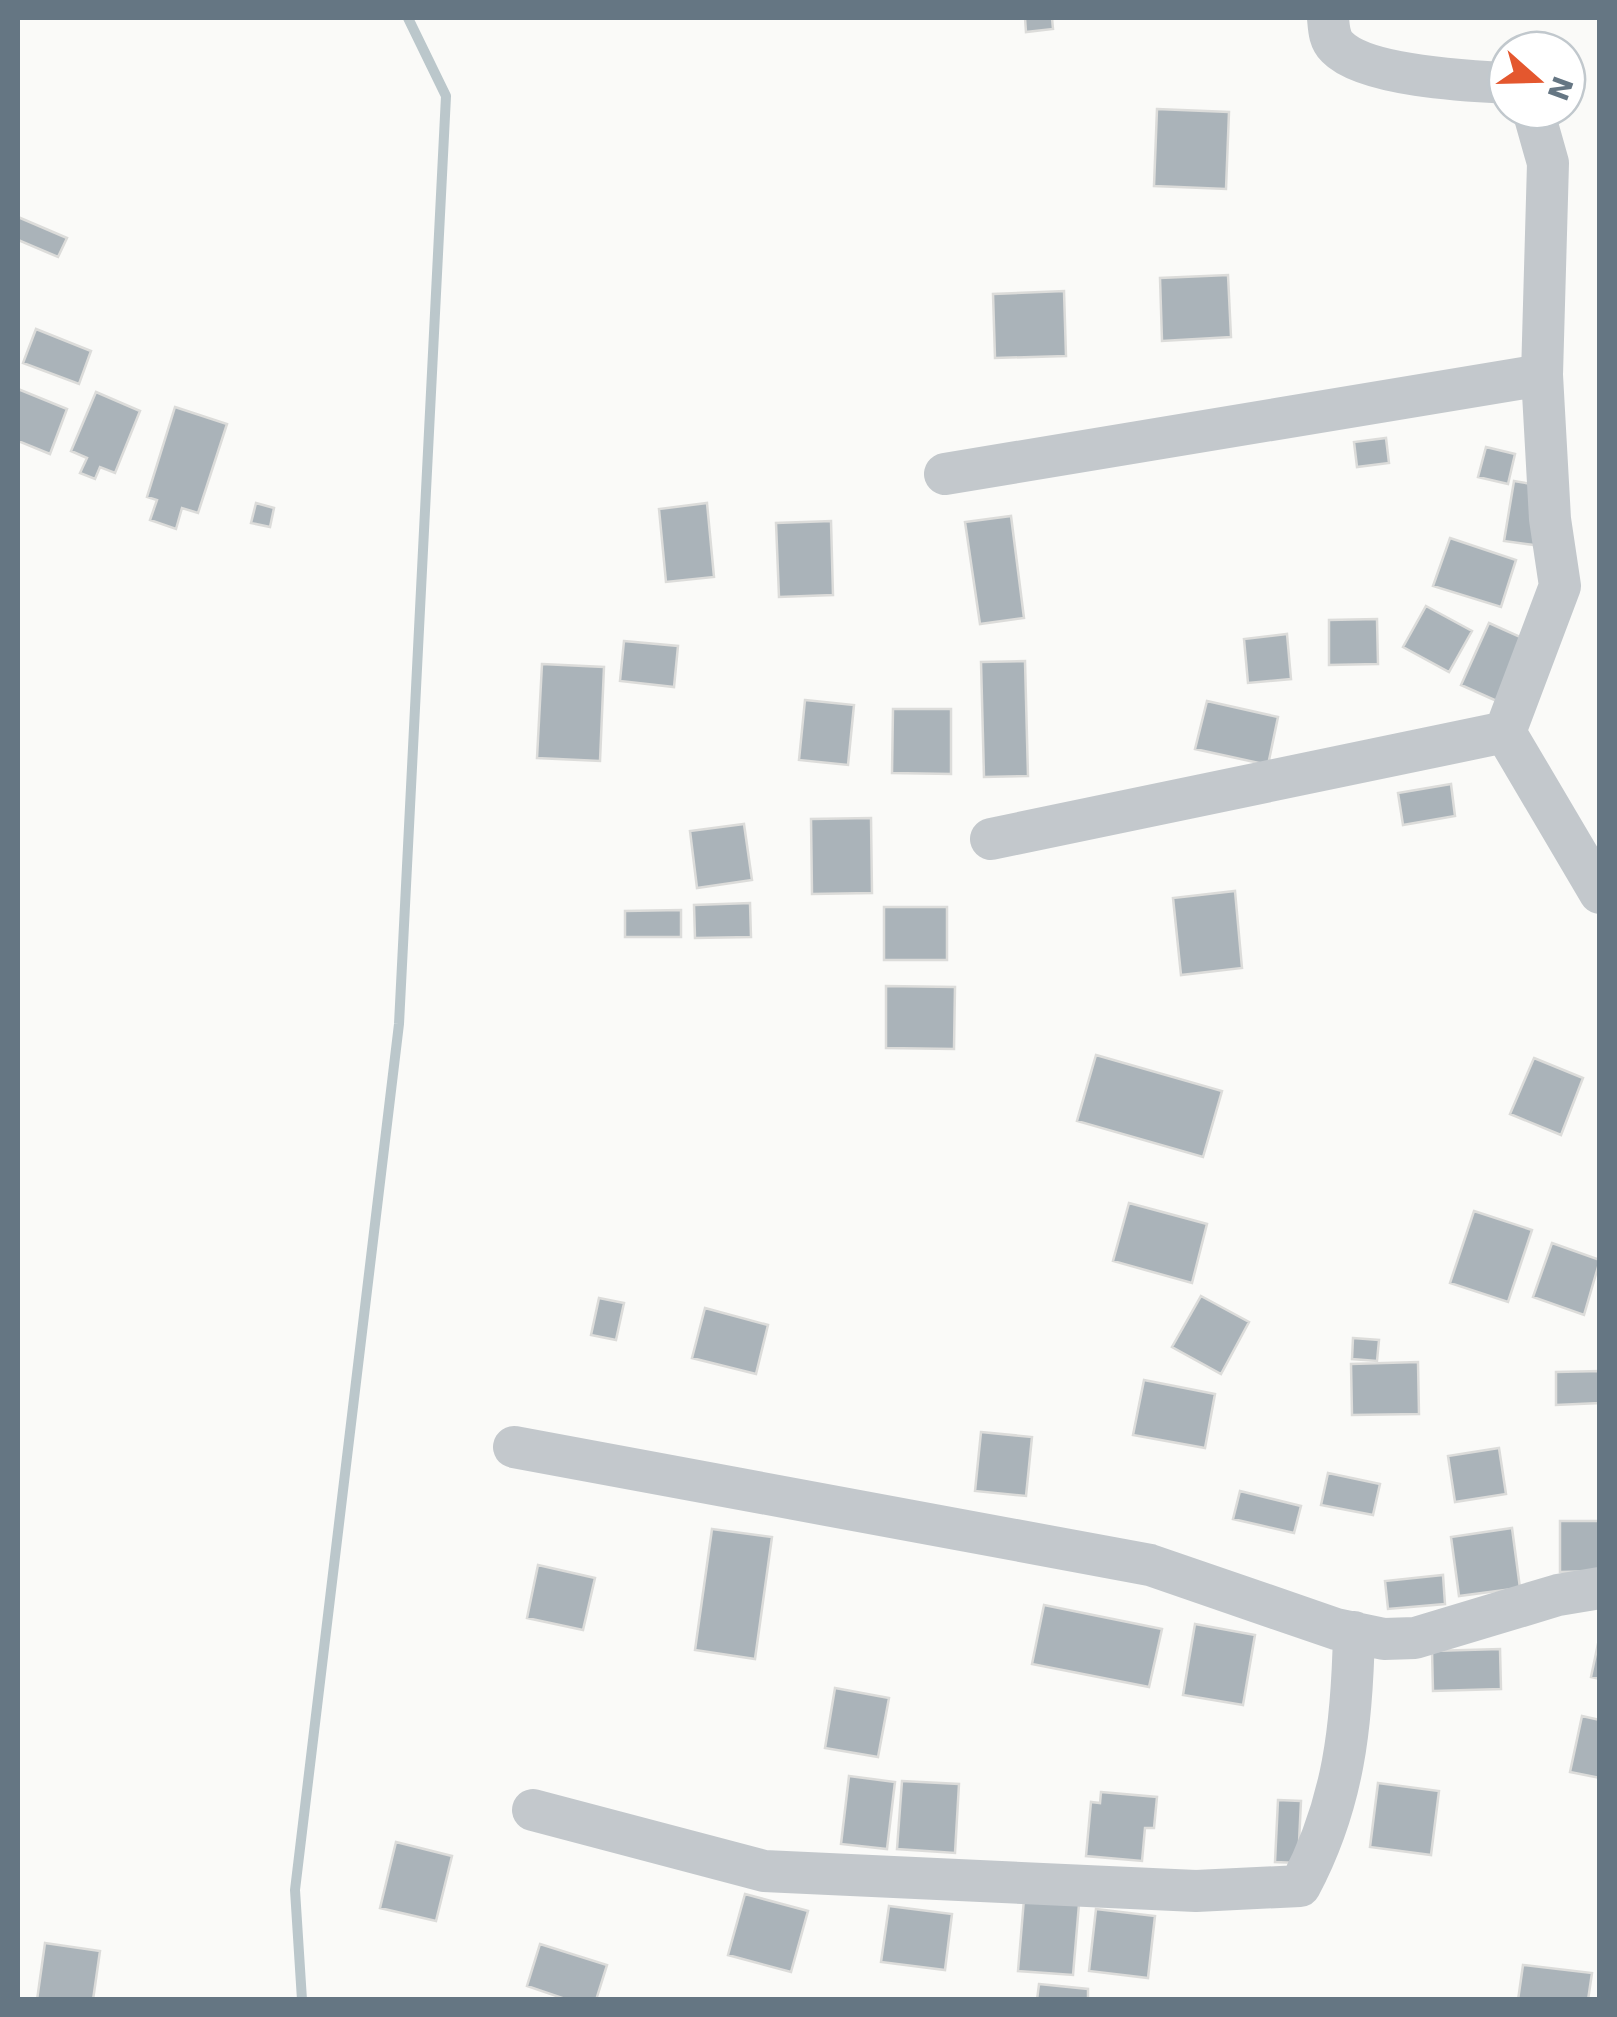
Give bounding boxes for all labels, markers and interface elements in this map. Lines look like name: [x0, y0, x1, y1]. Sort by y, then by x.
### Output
north arrow: [1487, 30, 1587, 130]
text: N: [1541, 72, 1580, 105]

